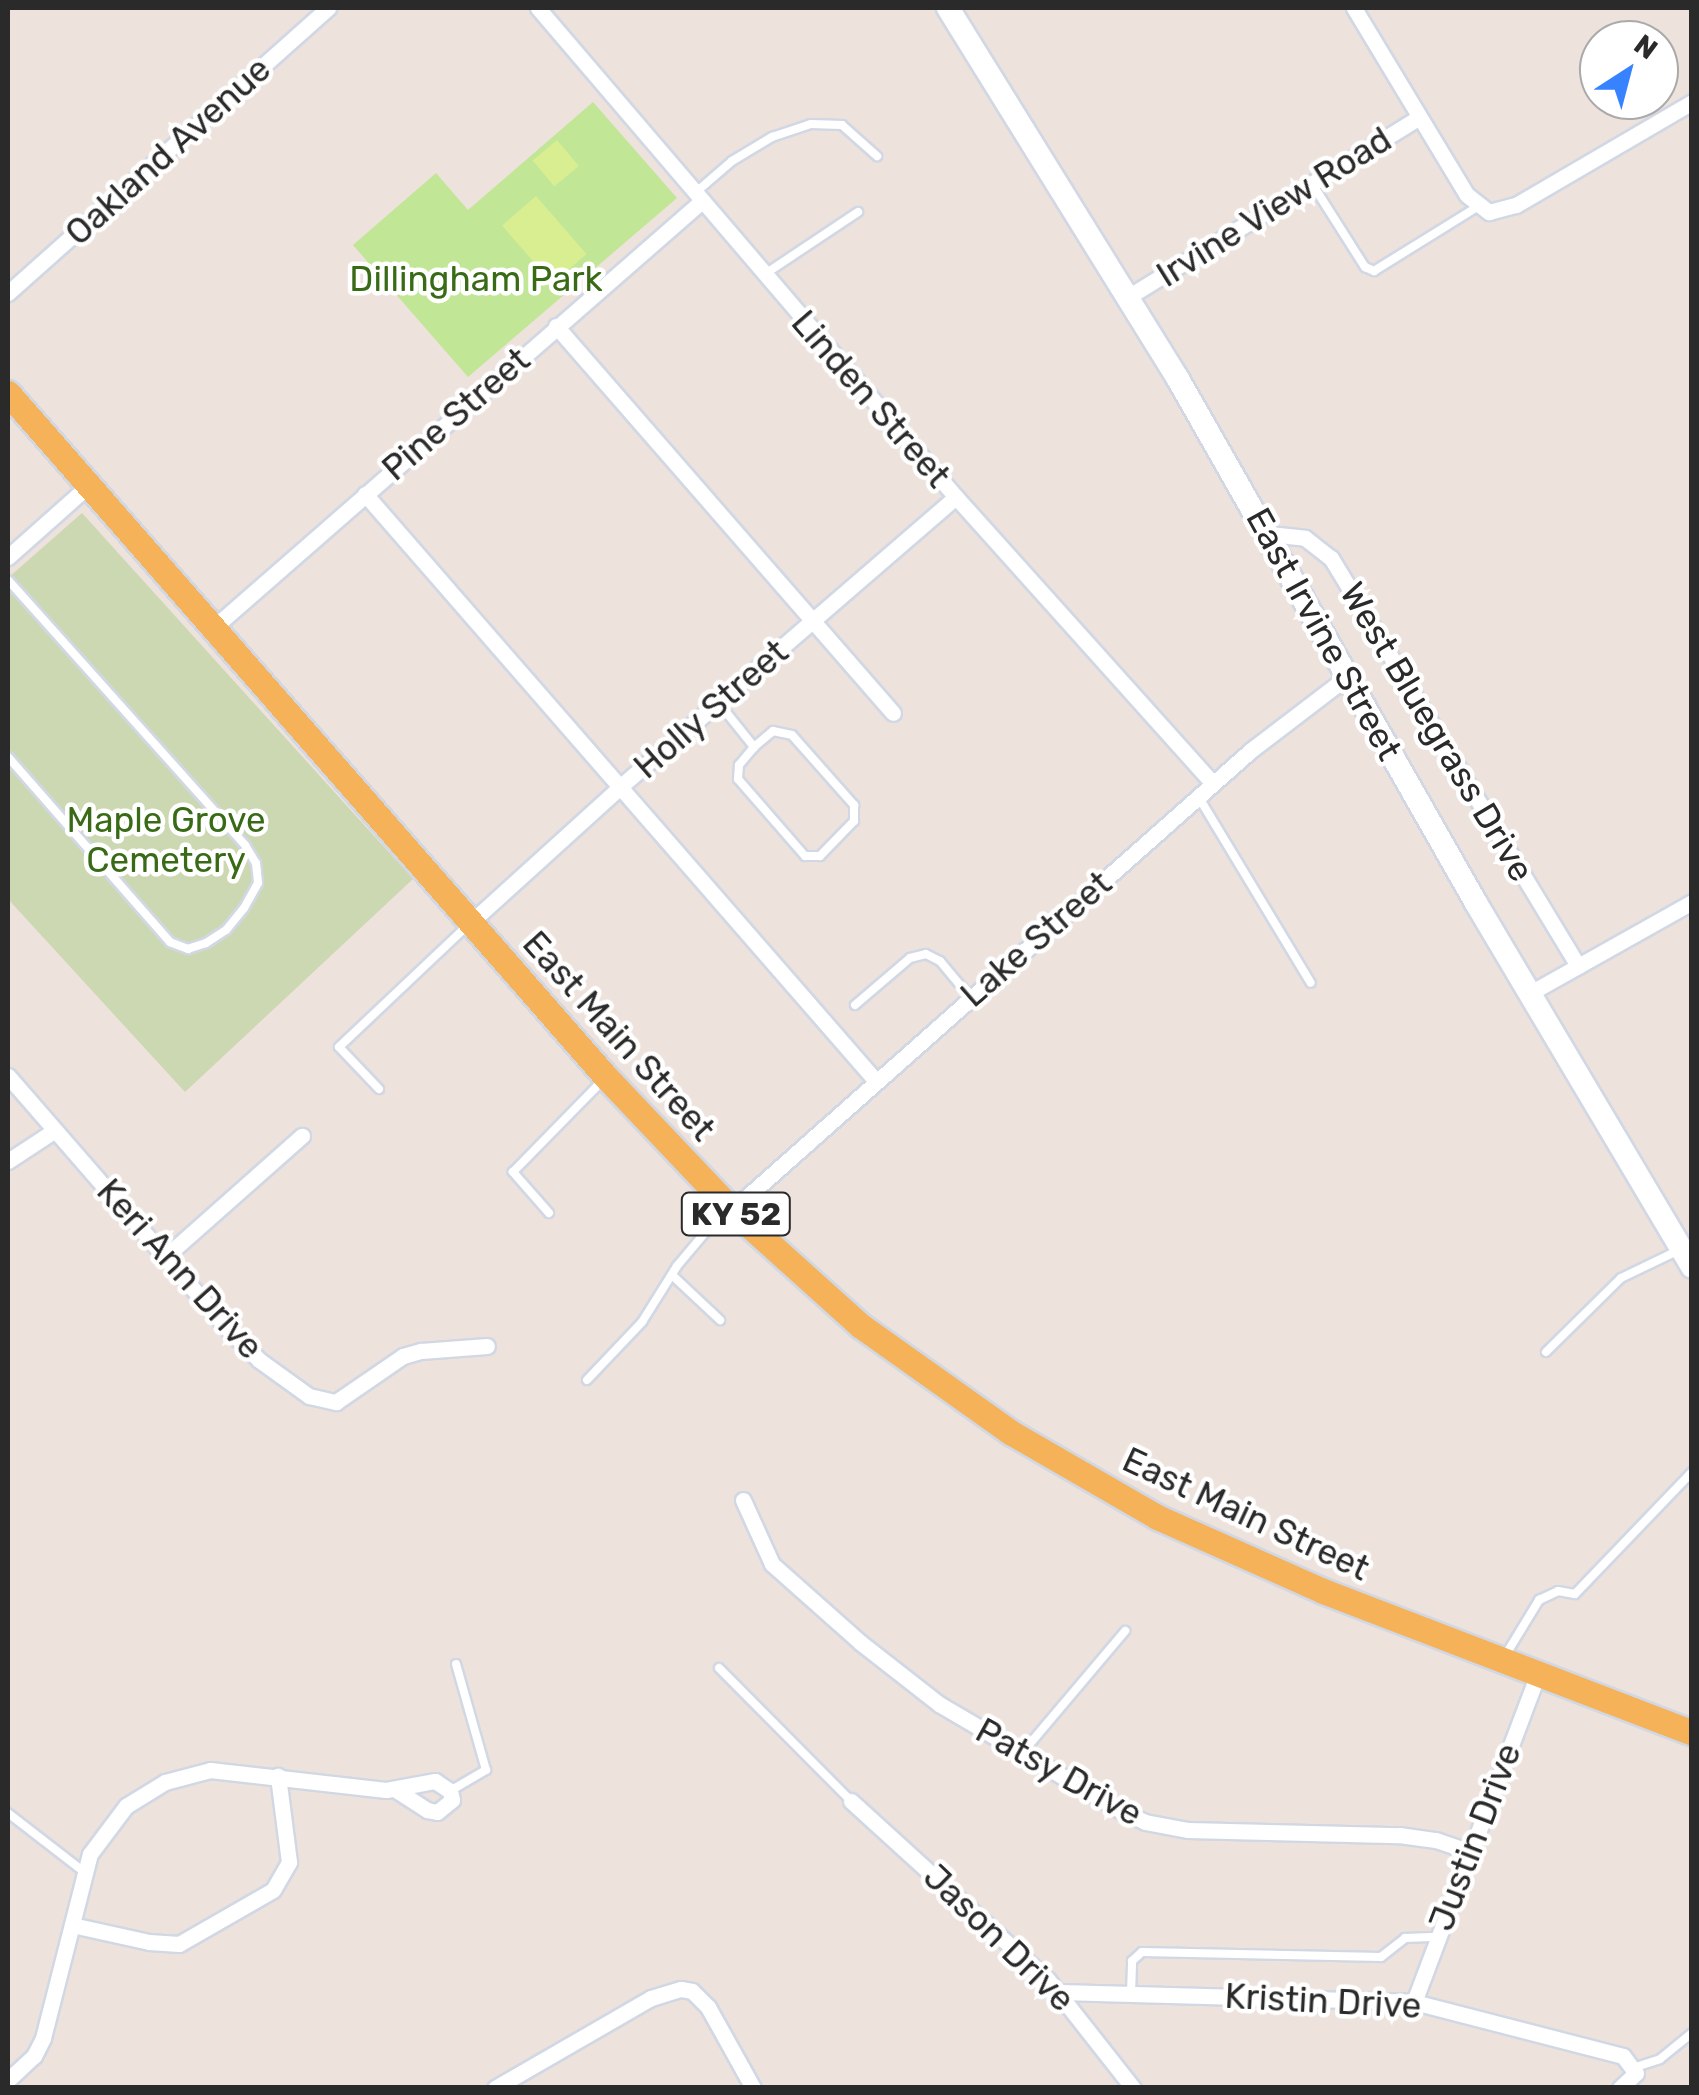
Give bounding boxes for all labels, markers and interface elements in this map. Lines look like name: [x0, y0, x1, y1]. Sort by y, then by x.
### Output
north arrow: [1579, 20, 1679, 120]
text: N: [1628, 28, 1664, 66]
street label: Oakland Avenue: [57, 48, 279, 254]
street label: Irvine View Road: [1148, 118, 1400, 296]
park label: Dillingham Park: [349, 258, 603, 300]
street label: Linden Street: [783, 302, 959, 496]
street label: Pine Street: [374, 339, 538, 489]
street label: East Irvine Street: [1237, 501, 1411, 767]
street label: West Bluegrass Drive: [1331, 575, 1543, 889]
street label: Holly Street: [625, 630, 797, 788]
park label: Maple Grove Cemetery: [66, 799, 266, 881]
street label: Lake Street: [952, 862, 1120, 1016]
street label: East Main Street: [514, 923, 724, 1149]
street label: Keri Ann Drive: [88, 1170, 272, 1368]
road number: KY 52: [678, 1187, 794, 1241]
street label: East Main Street: [1116, 1439, 1376, 1589]
street label: Patsy Drive: [968, 1709, 1150, 1835]
street label: Justin Drive: [1420, 1737, 1530, 1937]
street label: Jason Drive: [915, 1856, 1083, 2020]
street label: Kristin Drive: [1224, 1975, 1422, 2027]

